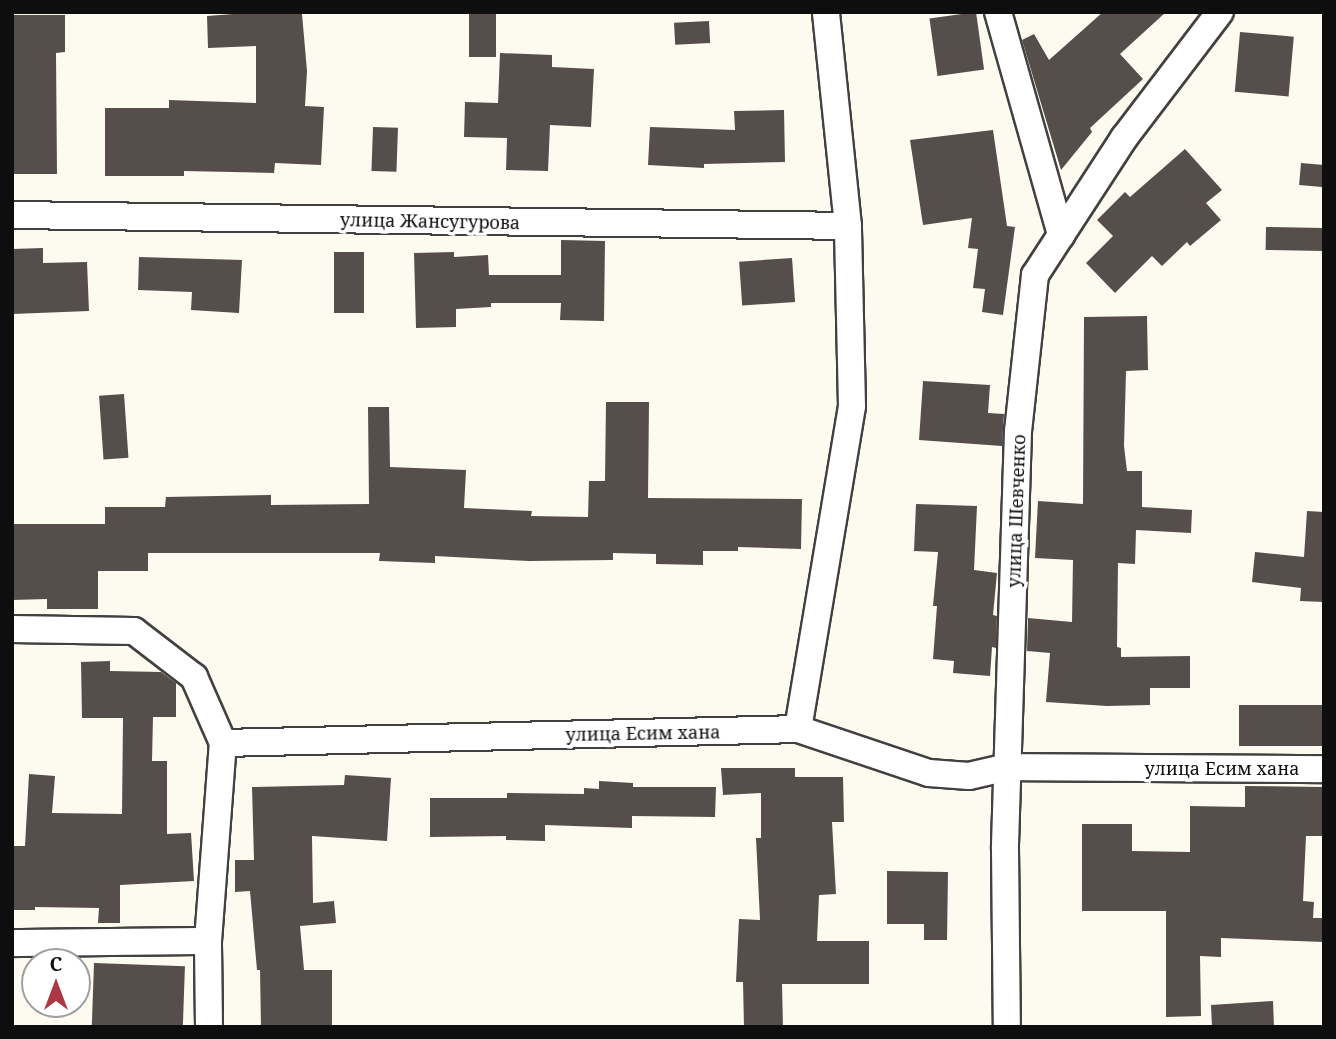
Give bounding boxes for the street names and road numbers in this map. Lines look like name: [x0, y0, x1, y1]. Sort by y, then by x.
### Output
street label: улица Жансугурова: [340, 209, 520, 233]
street label: улица Шевченко: [1003, 434, 1029, 588]
street label: улица Есим хана: [565, 721, 721, 745]
street label: улица Есим хана: [1144, 757, 1300, 779]

